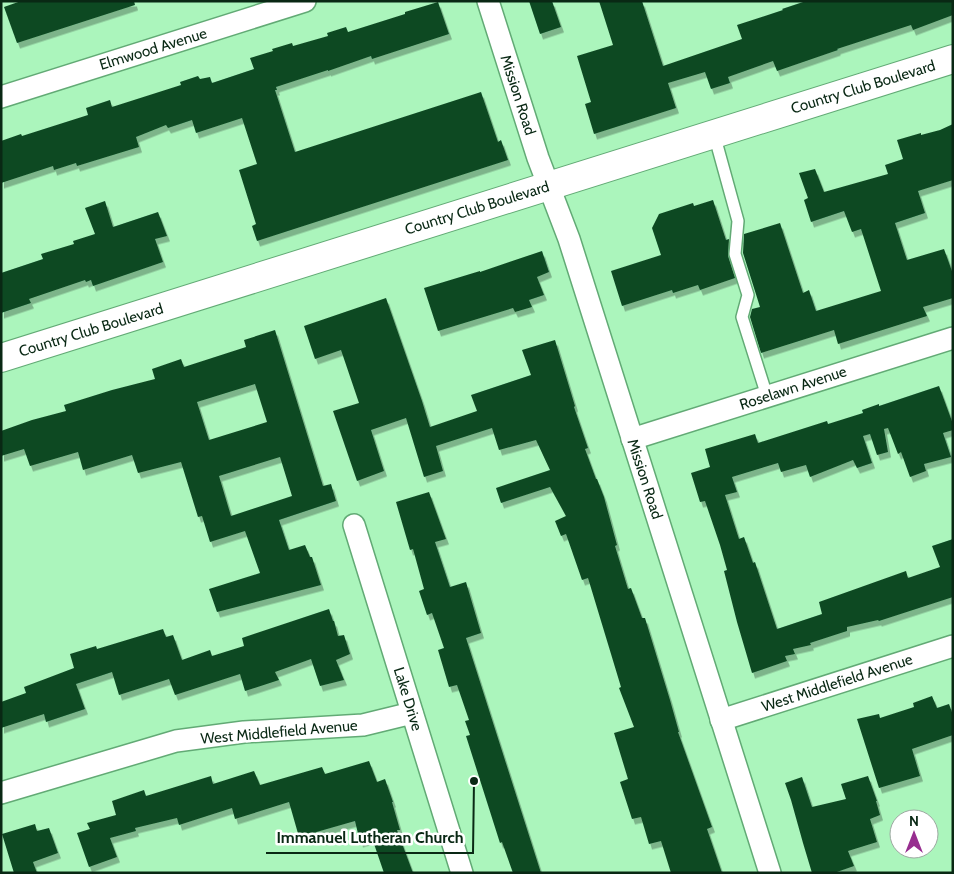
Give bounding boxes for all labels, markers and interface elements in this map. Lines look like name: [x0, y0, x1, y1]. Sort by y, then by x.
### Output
street label: Elmwood Avenue: [97, 24, 209, 74]
street label: Mission Road: [497, 53, 539, 137]
street label: Country Club Boulevard: [789, 56, 937, 118]
street label: Country Club Boulevard: [403, 177, 551, 239]
street label: Country Club Boulevard: [17, 299, 165, 361]
street label: Roselawn Avenue: [737, 362, 849, 414]
street label: Mission Road: [624, 437, 666, 521]
street label: West Middlefield Avenue: [759, 650, 915, 716]
street label: Lake Drive: [390, 665, 426, 733]
street label: West Middlefield Avenue: [200, 716, 359, 748]
north arrow: [889, 809, 939, 859]
text: N: [909, 812, 919, 830]
callout: Immanuel Lutheran Church: [266, 822, 473, 853]
text: Immanuel Lutheran Church: [276, 828, 464, 847]

